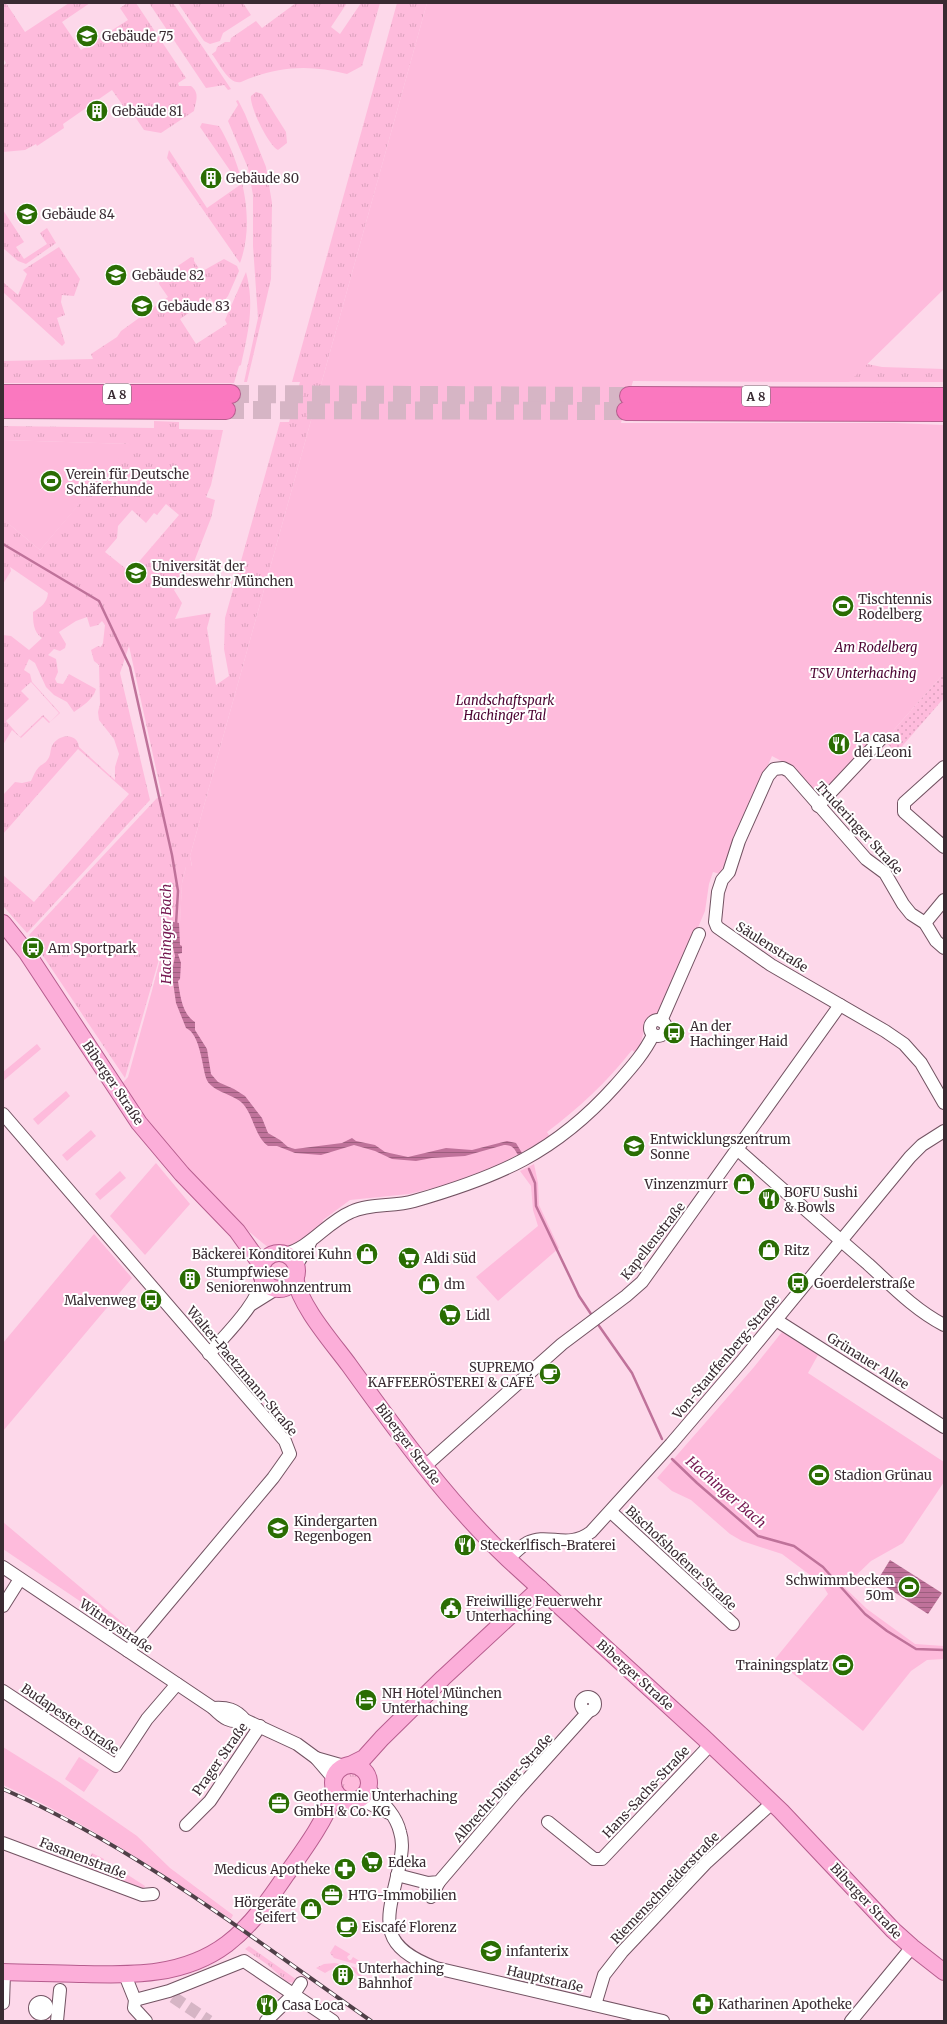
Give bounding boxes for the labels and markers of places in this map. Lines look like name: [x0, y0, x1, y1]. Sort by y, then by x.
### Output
school or university icon: Gebäude 75: [74, 23, 100, 49]
place label: Gebäude 75: [102, 28, 174, 45]
building icon: Gebäude 81: [84, 98, 110, 124]
place label: Gebäude 81: [112, 103, 182, 120]
building icon: Gebäude 80: [198, 165, 224, 191]
place label: Gebäude 80: [226, 170, 299, 187]
school or university icon: Gebäude 84: [14, 201, 40, 227]
place label: Gebäude 84: [42, 206, 115, 223]
school or university icon: Gebäude 82: [103, 262, 129, 288]
place label: Gebäude 82: [132, 267, 205, 284]
school or university icon: Gebäude 83: [129, 293, 155, 319]
place label: Gebäude 83: [158, 298, 230, 315]
place label: Verein für Deutsche Schäferhunde: [65, 466, 189, 498]
sports icon: Verein für Deutsche Schäferhunde: [38, 468, 64, 494]
place label: Universität der Bundeswehr München: [152, 558, 294, 590]
school or university icon: Universität der Bundeswehr München: [123, 560, 149, 586]
place label: Tischtennis Rodelberg: [858, 591, 932, 623]
sports icon: Tischtennis Rodelberg: [830, 593, 856, 619]
place label: La casa dei Leoni: [854, 729, 912, 761]
restaurant icon: La casa dei Leoni: [826, 731, 852, 757]
bus stop icon: Am Sportpark: [20, 935, 46, 961]
place label: Am Sportpark: [47, 940, 137, 957]
place label: An der Hachinger Haid: [689, 1018, 788, 1050]
bus stop icon: An der Hachinger Haid: [661, 1020, 687, 1046]
place label: Entwicklungszentrum Sonne: [650, 1131, 791, 1163]
school or university icon: Entwicklungszentrum Sonne: [621, 1133, 647, 1159]
shop icon: Vinzenzmurr: [731, 1171, 757, 1197]
place label: Vinzenzmurr: [644, 1176, 728, 1193]
place label: BOFU Sushi & Bowls: [784, 1184, 858, 1216]
restaurant icon: BOFU Sushi & Bowls: [756, 1186, 782, 1212]
shop icon: Ritz: [756, 1237, 782, 1263]
shop icon: Bäckerei Konditorei Kuhn: [354, 1241, 380, 1267]
place label: Ritz: [784, 1242, 809, 1259]
supermarket icon: Aldi Süd: [396, 1245, 422, 1271]
place label: Bäckerei Konditorei Kuhn: [192, 1246, 352, 1263]
place label: Aldi Süd: [423, 1250, 476, 1267]
place label: Stumpfwiese Seniorenwohnzentrum: [206, 1264, 351, 1296]
building icon: Stumpfwiese Seniorenwohnzentrum: [177, 1266, 203, 1292]
bus stop icon: Goerdelerstraße: [785, 1270, 811, 1296]
shop icon: dm: [416, 1271, 442, 1297]
place label: Goerdelerstraße: [814, 1275, 915, 1292]
place label: dm: [444, 1276, 465, 1293]
bus stop icon: Malvenweg: [138, 1287, 164, 1313]
place label: Malvenweg: [64, 1292, 136, 1309]
supermarket icon: Lidl: [437, 1302, 463, 1328]
place label: Lidl: [466, 1307, 490, 1324]
place label: SUPREMO KAFFEERÖSTEREI & CAFÉ: [368, 1359, 535, 1391]
cafe icon: SUPREMO KAFFEERÖSTEREI & CAFÉ: [537, 1361, 563, 1387]
sports icon: Stadion Grünau: [806, 1462, 832, 1488]
place label: Stadion Grünau: [834, 1467, 932, 1484]
place label: Kindergarten Regenbogen: [294, 1513, 378, 1545]
school or university icon: Kindergarten Regenbogen: [265, 1515, 291, 1541]
restaurant icon: Steckerlfisch-Braterei: [452, 1532, 478, 1558]
place label: Steckerlfisch-Braterei: [480, 1537, 616, 1554]
place label: Schwimmbecken 50m: [786, 1572, 894, 1604]
sports icon: Schwimmbecken 50m: [896, 1574, 922, 1600]
place label: Freiwillige Feuerwehr Unterhaching: [466, 1593, 602, 1625]
public building icon: Freiwillige Feuerwehr Unterhaching: [438, 1595, 464, 1621]
sports icon: Trainingsplatz: [830, 1652, 856, 1678]
place label: Trainingsplatz: [736, 1657, 828, 1674]
place label: NH Hotel München Unterhaching: [382, 1685, 502, 1717]
hotel icon: NH Hotel München Unterhaching: [353, 1687, 379, 1713]
place label: Geothermie Unterhaching GmbH & Co. KG: [294, 1788, 458, 1820]
office icon: Geothermie Unterhaching GmbH & Co. KG: [266, 1790, 292, 1816]
supermarket icon: Edeka: [359, 1849, 385, 1875]
place label: Edeka: [388, 1854, 426, 1871]
pharmacy icon: Medicus Apotheke: [332, 1856, 358, 1882]
place label: Medicus Apotheke: [214, 1861, 330, 1878]
office icon: HTG-Immobilien: [319, 1882, 345, 1908]
place label: HTG-Immobilien: [348, 1887, 457, 1904]
place label: Hörgeräte Seifert: [234, 1894, 296, 1926]
shop icon: Hörgeräte Seifert: [298, 1896, 324, 1922]
cafe icon: Eiscafé Florenz: [334, 1914, 360, 1940]
place label: Eiscafé Florenz: [362, 1919, 456, 1936]
school or university icon: infanterix: [478, 1938, 504, 1964]
place label: infanterix: [506, 1943, 569, 1960]
place label: Unterhaching Bahnhof: [358, 1960, 444, 1992]
building icon: Unterhaching Bahnhof: [330, 1962, 356, 1988]
pharmacy icon: Katharinen Apotheke: [690, 1991, 716, 2017]
restaurant icon: Casa Loca: [254, 1992, 280, 2018]
place label: Katharinen Apotheke: [718, 1996, 852, 2013]
place label: Casa Loca: [282, 1997, 344, 2014]

